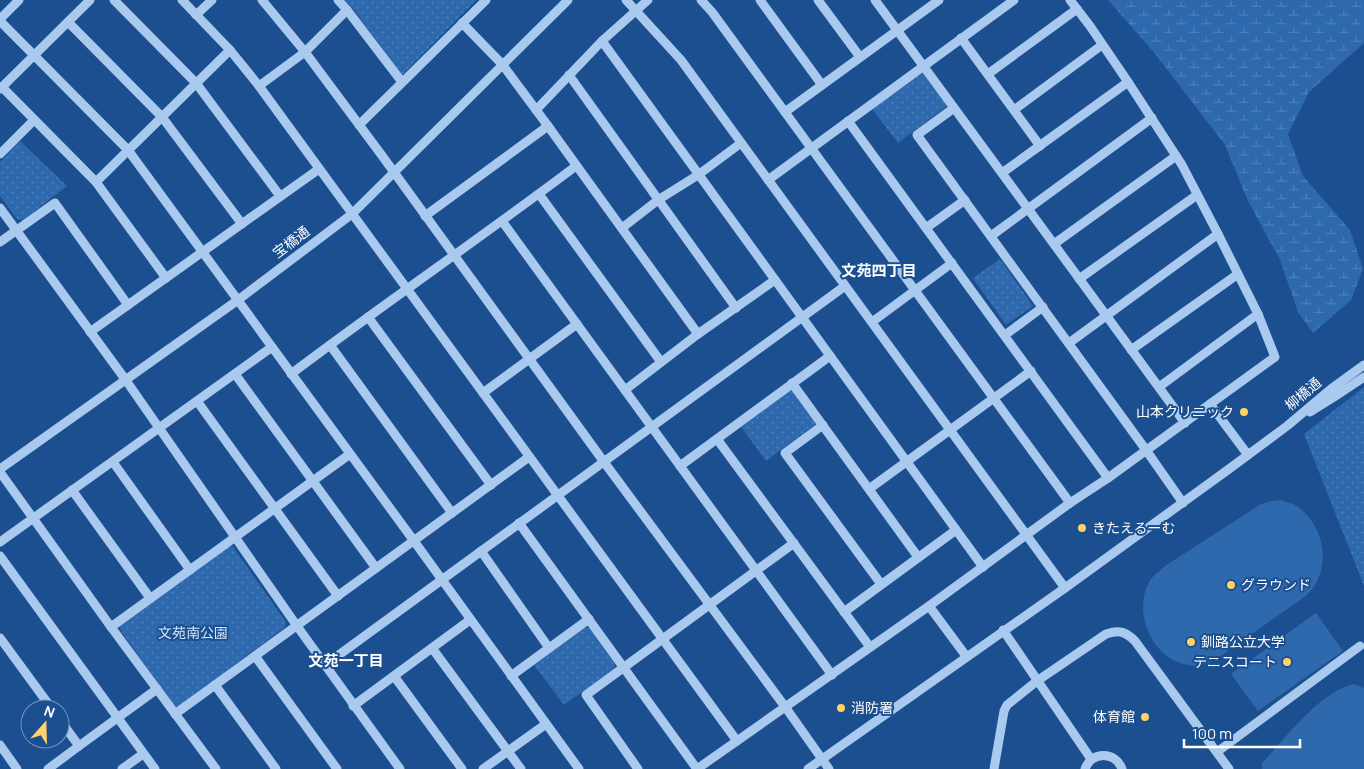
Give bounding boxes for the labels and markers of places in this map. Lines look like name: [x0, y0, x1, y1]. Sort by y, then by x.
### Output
place label: 山本クリニック: [1136, 402, 1234, 421]
marker: 山本クリニック: [1238, 406, 1250, 418]
place label: きたえるーむ: [1092, 518, 1176, 537]
marker: きたえるーむ: [1076, 522, 1088, 534]
place label: グラウンド: [1241, 575, 1311, 594]
marker: グラウンド: [1225, 579, 1237, 591]
place label: 釧路公立大学: [1201, 632, 1285, 651]
marker: 釧路公立大学: [1185, 636, 1197, 648]
place label: テニスコート: [1193, 652, 1277, 671]
marker: テニスコート: [1281, 656, 1293, 668]
place label: 消防署: [851, 698, 893, 717]
marker: 消防署: [835, 702, 847, 714]
place label: 体育館: [1093, 707, 1135, 726]
marker: 体育館: [1139, 711, 1151, 723]

